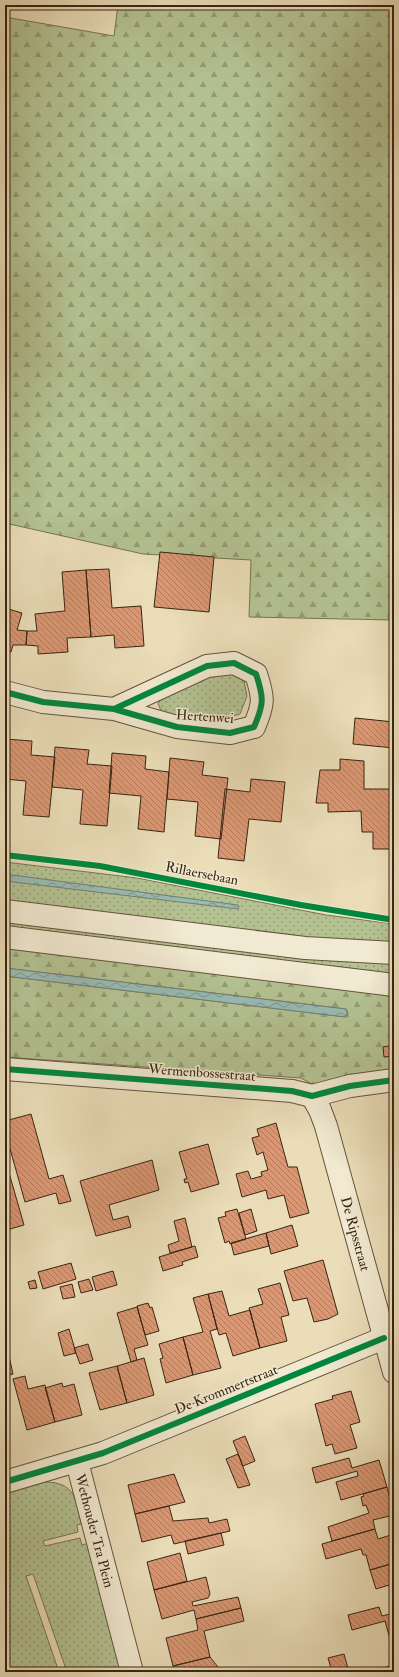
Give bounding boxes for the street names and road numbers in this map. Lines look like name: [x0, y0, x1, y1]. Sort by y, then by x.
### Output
street label: Hertenwei: [175, 706, 235, 727]
street label: Rillaersebaan: [164, 858, 240, 889]
street label: Wermenbossestraat: [147, 1060, 257, 1085]
street label: De Ripsstraat: [337, 1195, 374, 1273]
street label: De Krommertstraat: [172, 1361, 281, 1418]
street label: Wethouder Tra Plein: [71, 1471, 118, 1590]

